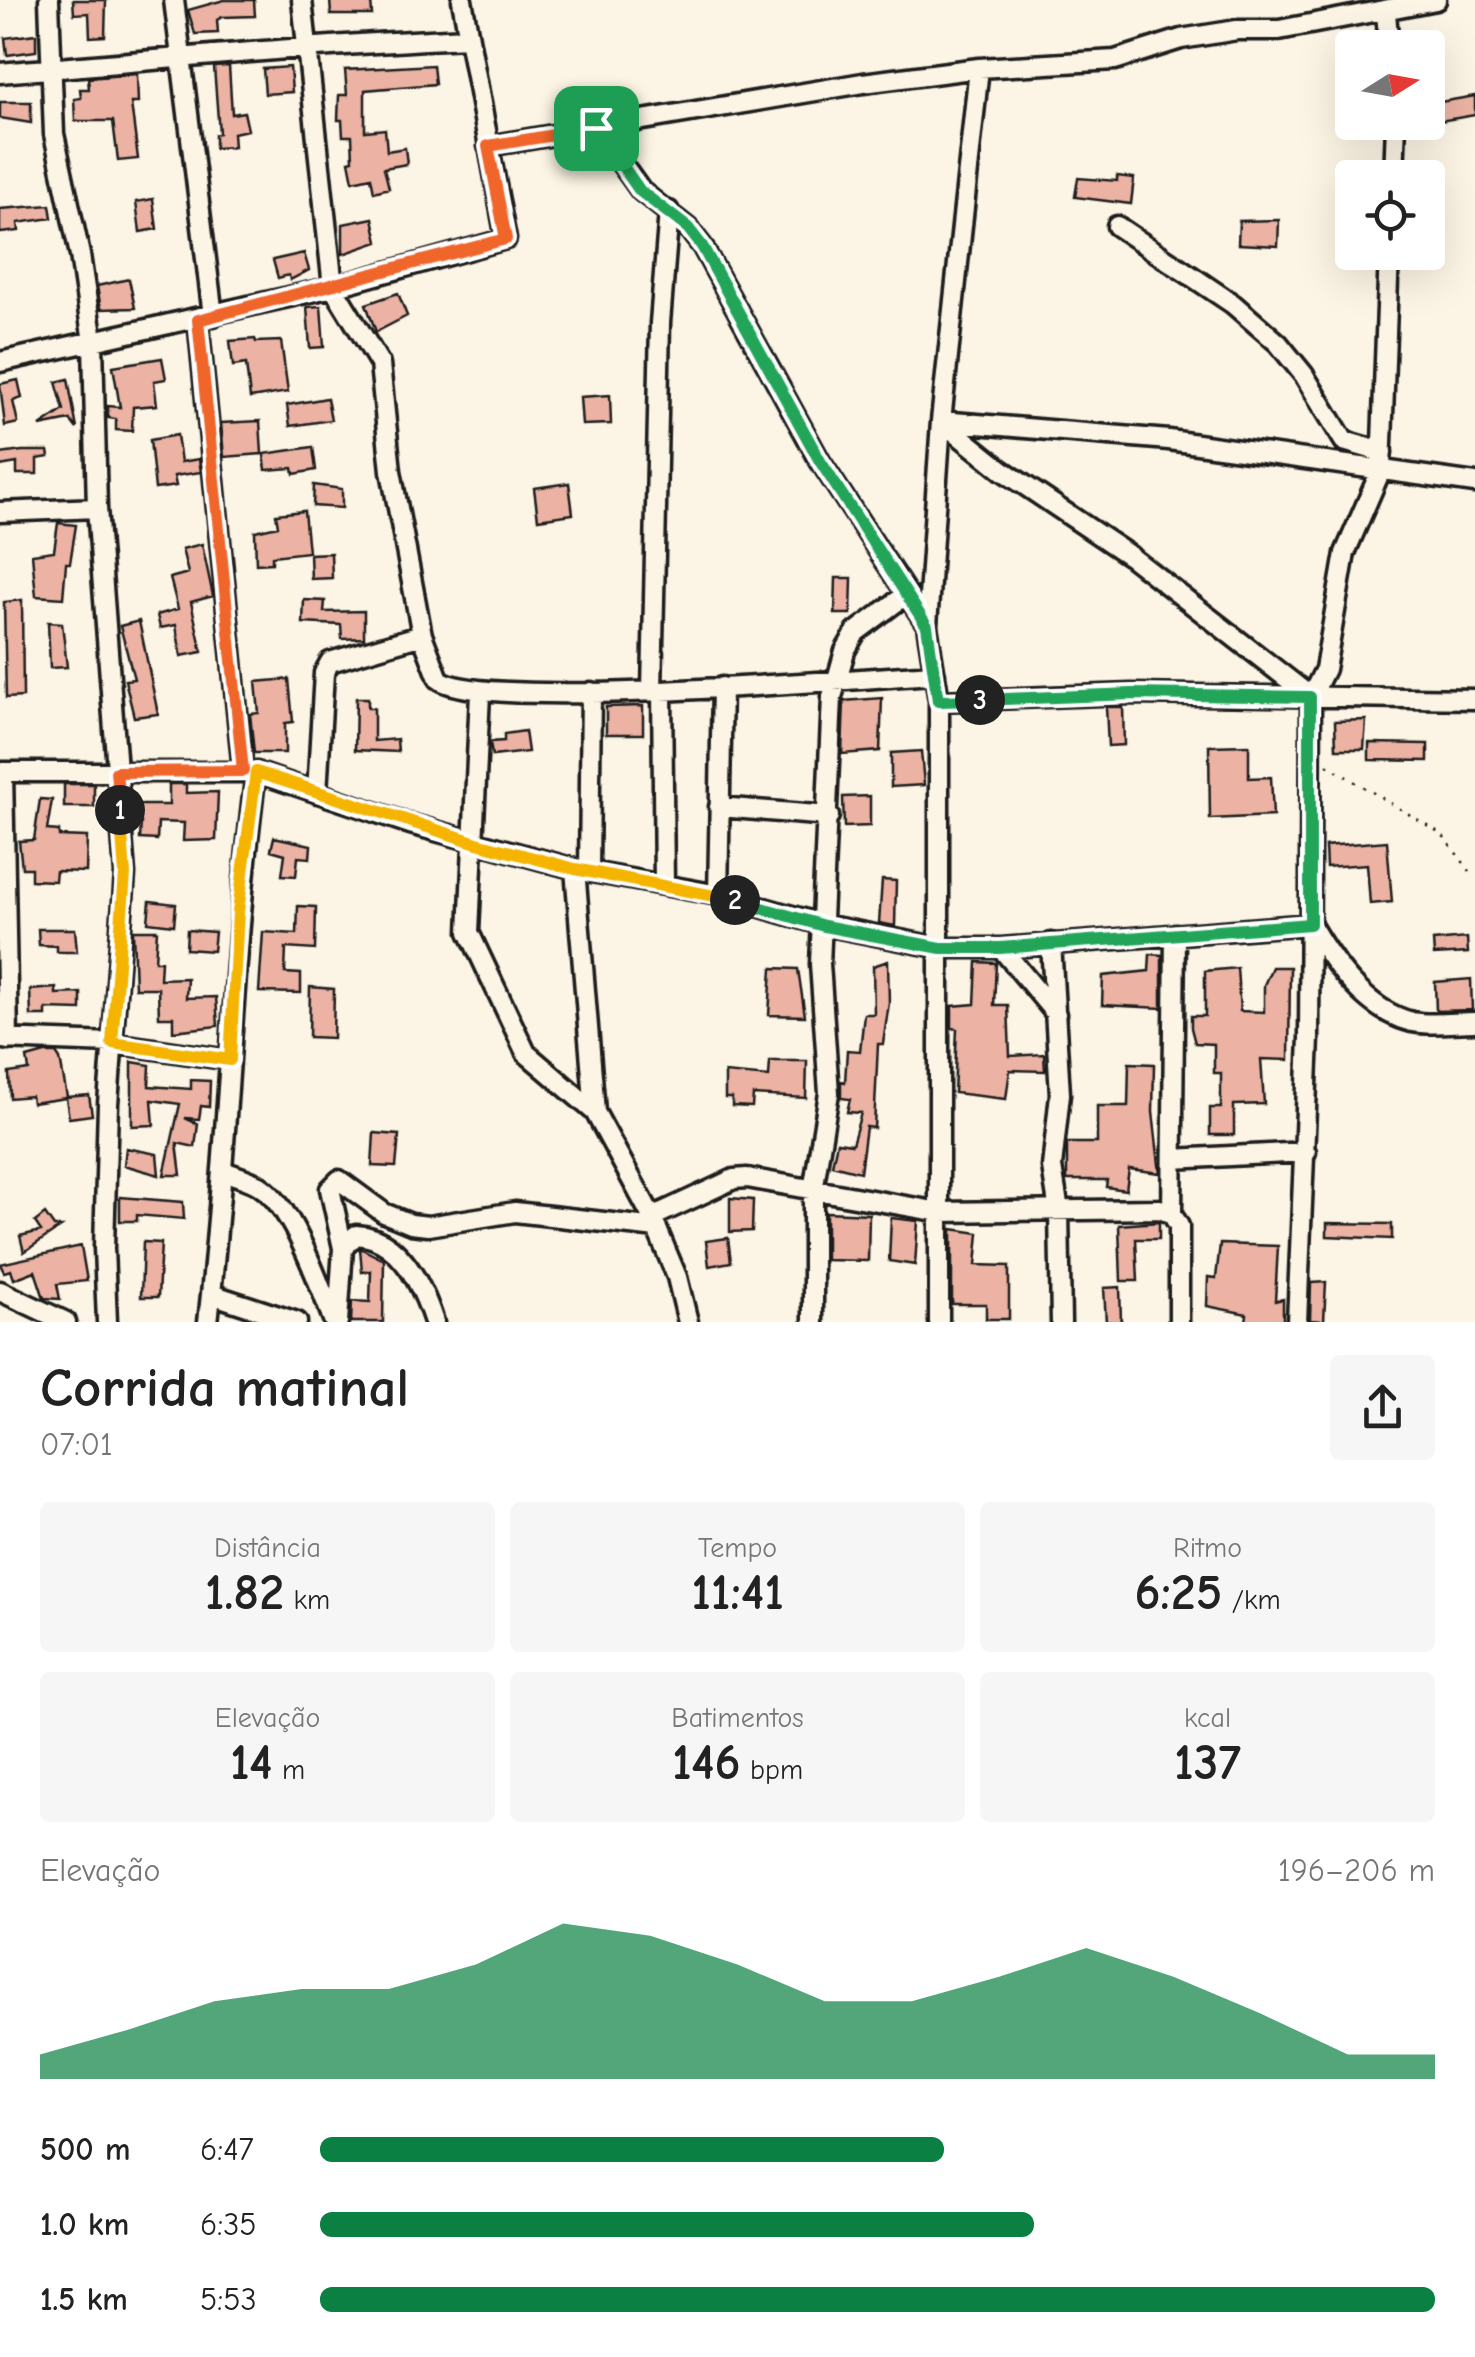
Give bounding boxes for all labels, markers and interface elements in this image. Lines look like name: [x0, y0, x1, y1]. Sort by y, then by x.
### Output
north arrow: [1335, 30, 1445, 140]
map controls: [1335, 30, 1445, 270]
pin: [554, 86, 639, 171]
icon: arrive: [569, 101, 624, 156]
button: locate: [1335, 160, 1445, 270]
pin: 3: [955, 675, 1005, 725]
text: 3: [973, 684, 987, 716]
pin: 1: [95, 785, 145, 835]
text: 1: [114, 794, 126, 826]
pin: 2: [710, 875, 760, 925]
text: 2: [728, 884, 742, 916]
button: share: [1330, 1355, 1435, 1460]
text: Corrida matinal: [40, 1356, 409, 1420]
text: 07:01: [40, 1426, 113, 1463]
text: Distância: [214, 1532, 321, 1564]
text: Tempo: [698, 1532, 777, 1564]
text: Ritmo: [1173, 1532, 1242, 1564]
text: 1.82: [205, 1564, 284, 1622]
text: 11:41: [691, 1564, 784, 1622]
text: 6:25: [1134, 1564, 1222, 1622]
text: km: [284, 1584, 330, 1616]
text: /km: [1222, 1584, 1281, 1616]
text: Elevação: [215, 1702, 320, 1734]
text: Batimentos: [671, 1702, 804, 1734]
text: kcal: [1184, 1702, 1231, 1734]
text: 14: [230, 1734, 273, 1792]
text: 146: [672, 1734, 741, 1792]
text: 137: [1174, 1734, 1241, 1792]
text: m: [273, 1754, 305, 1786]
text: bpm: [741, 1754, 803, 1786]
text: Elevação: [40, 1852, 160, 1889]
text: 196–206 m: [1278, 1852, 1435, 1889]
text: 500 m: [40, 2131, 130, 2168]
text: 6:47: [200, 2131, 254, 2168]
text: 1.0 km: [40, 2206, 129, 2243]
text: 6:35: [200, 2206, 257, 2243]
text: 1.5 km: [40, 2281, 128, 2318]
text: 5:53: [200, 2281, 257, 2318]

